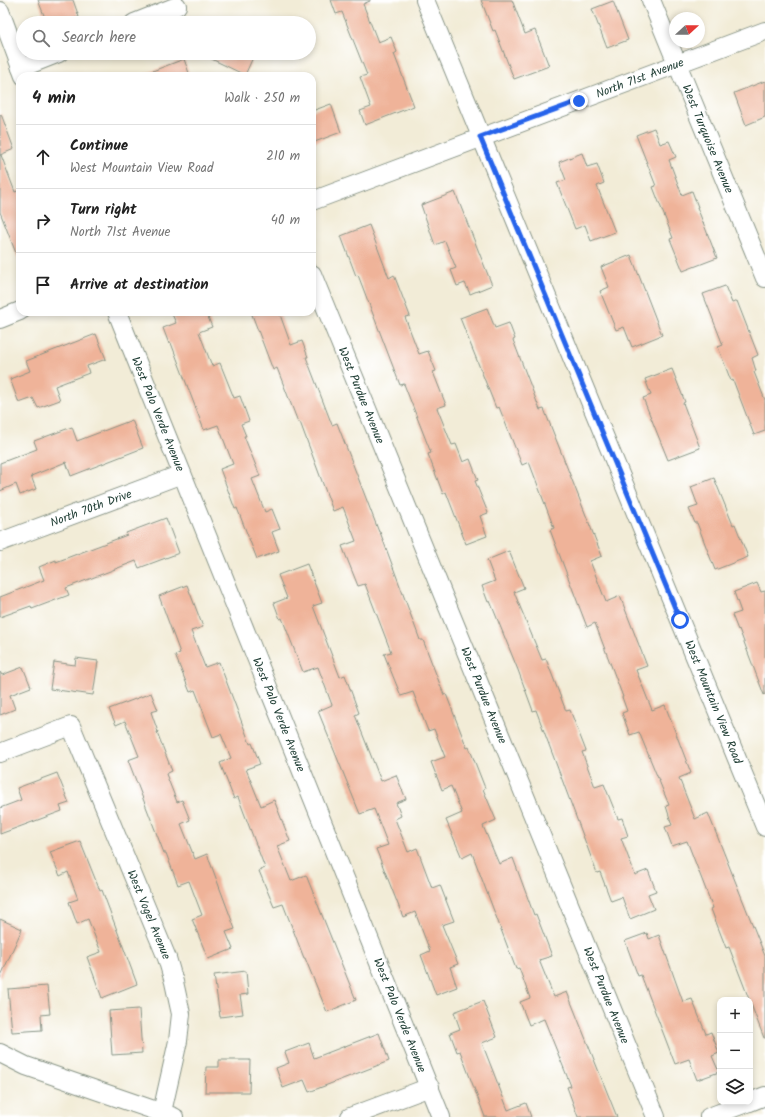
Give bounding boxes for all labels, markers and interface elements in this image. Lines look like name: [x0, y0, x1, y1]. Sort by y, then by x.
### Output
north arrow: [669, 12, 705, 48]
search box: [16, 16, 316, 60]
text: Search here: [62, 26, 136, 50]
icon: search: [30, 27, 52, 49]
street label: North 71st Avenue: [593, 53, 687, 103]
street label: West Turquoise Avenue: [677, 81, 739, 197]
text: 4 min: [32, 85, 76, 112]
text: Walk · 250 m: [224, 88, 300, 109]
route end: [570, 92, 588, 110]
text: Continue: [70, 134, 128, 158]
icon: ahead: [32, 146, 54, 168]
text: 210 m: [266, 146, 300, 167]
text: West Mountain View Road: [70, 158, 213, 179]
text: Turn right: [70, 198, 137, 222]
icon: right: [32, 210, 54, 232]
text: 40 m: [271, 210, 300, 231]
text: North 71st Avenue: [70, 222, 170, 243]
text: Arrive at destination: [70, 273, 209, 297]
icon: arrive: [32, 274, 54, 296]
street label: West Purdue Avenue: [333, 344, 390, 447]
street label: West Palo Verde Avenue: [126, 354, 190, 475]
street label: North 70th Drive: [47, 484, 135, 532]
route start: [671, 611, 689, 629]
street label: West Mountain View Road: [680, 637, 748, 768]
street label: West Purdue Avenue: [456, 644, 512, 747]
street label: West Palo Verde Avenue: [247, 654, 311, 775]
street label: West Vogel Avenue: [122, 867, 176, 963]
street label: West Purdue Avenue: [578, 944, 635, 1047]
street label: West Palo Verde Avenue: [368, 955, 432, 1076]
map controls: [717, 997, 753, 1105]
button: +: [717, 997, 753, 1033]
button: −: [717, 1033, 753, 1069]
button: layers: [717, 1069, 753, 1105]

